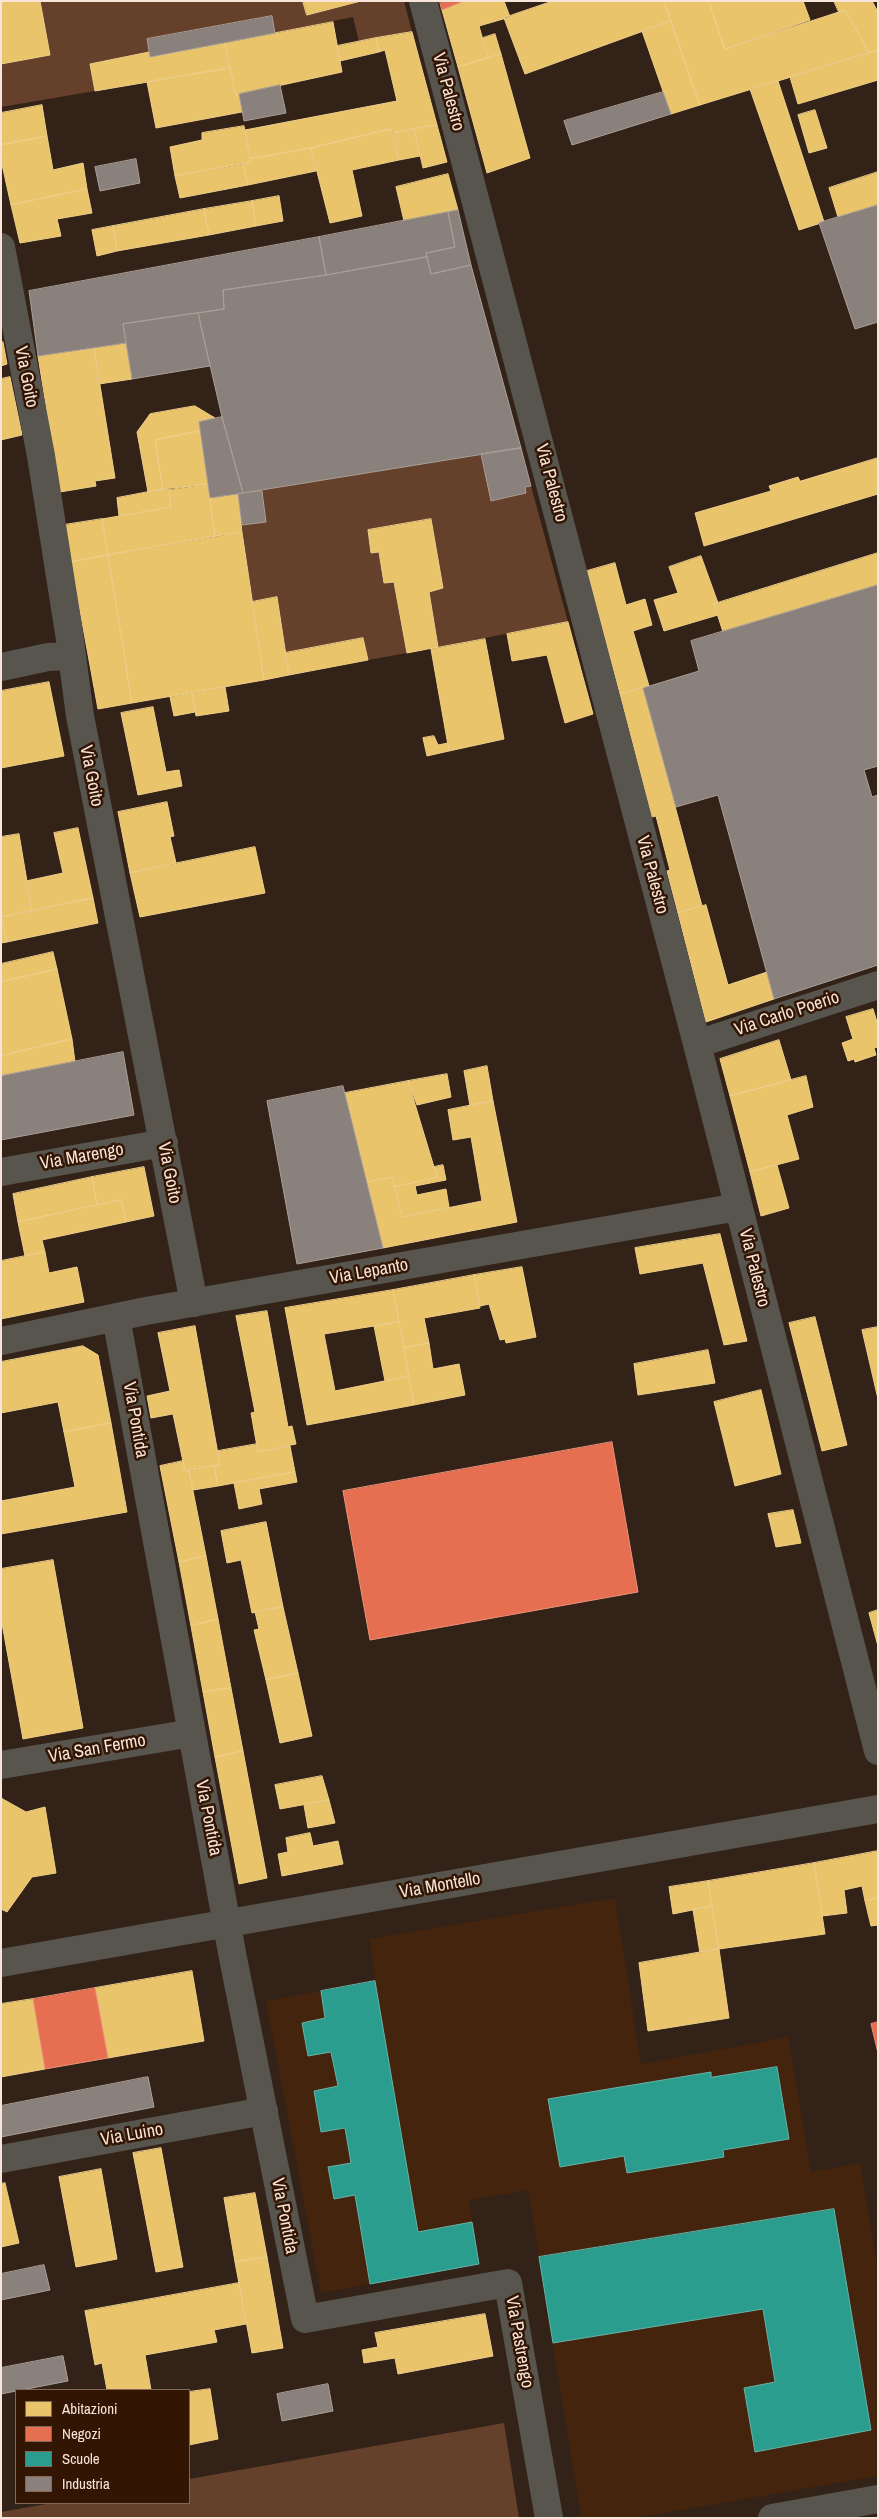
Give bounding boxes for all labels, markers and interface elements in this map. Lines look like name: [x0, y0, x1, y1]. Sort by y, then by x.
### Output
street label: Via Palestro: [427, 50, 469, 134]
street label: Via Goito: [9, 344, 43, 410]
street label: Via Palestro: [530, 441, 572, 525]
street label: Via Goito: [74, 743, 108, 809]
street label: Via Palestro: [631, 833, 673, 917]
street label: Via Carlo Poerio: [732, 987, 842, 1041]
street label: Via Marengo: [39, 1139, 125, 1175]
street label: Via Goito: [152, 1140, 186, 1206]
street label: Via Palestro: [734, 1227, 774, 1309]
street label: Via Lepanto: [328, 1254, 410, 1290]
street label: Via Pontida: [118, 1380, 152, 1460]
street label: Via San Fermo: [47, 1730, 147, 1768]
street label: Via Pontida: [190, 1778, 226, 1858]
street label: Via Montello: [398, 1868, 482, 1904]
street label: Via Luino: [99, 2119, 165, 2151]
street label: Via Pontida: [266, 2176, 302, 2256]
street label: Via Pastrengo: [500, 2294, 538, 2390]
legend: [15, 2389, 190, 2504]
text: Abitazioni: [62, 2398, 117, 2419]
text: Negozi: [62, 2423, 101, 2444]
text: Scuole: [62, 2448, 100, 2469]
text: Industria: [62, 2473, 110, 2494]

